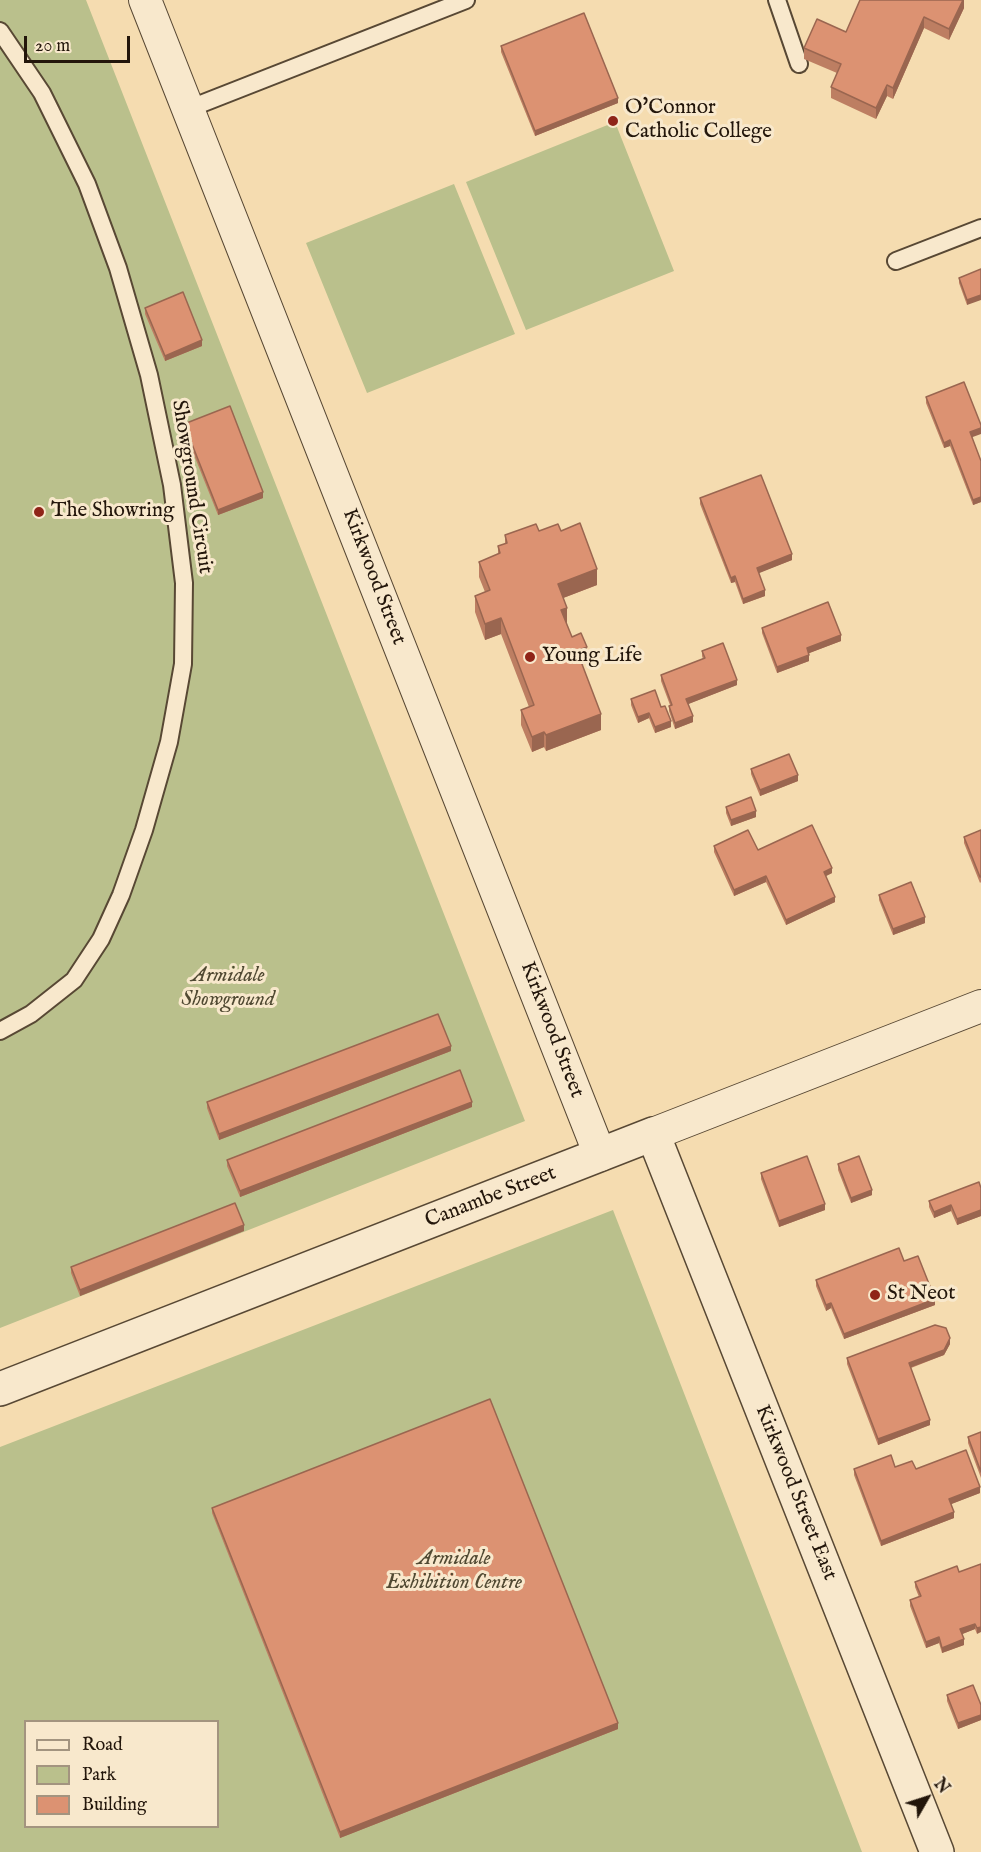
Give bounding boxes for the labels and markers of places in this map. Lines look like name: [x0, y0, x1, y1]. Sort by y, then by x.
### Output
place label: O'Connor Catholic College: [625, 96, 772, 146]
marker: O'Connor Catholic College: [606, 114, 620, 128]
place label: The Showring: [51, 499, 174, 525]
marker: The Showring: [32, 505, 46, 519]
place label: Young Life: [542, 644, 642, 670]
marker: Young Life: [523, 650, 537, 664]
place label: St Neot: [887, 1282, 955, 1308]
marker: St Neot: [868, 1288, 882, 1302]

